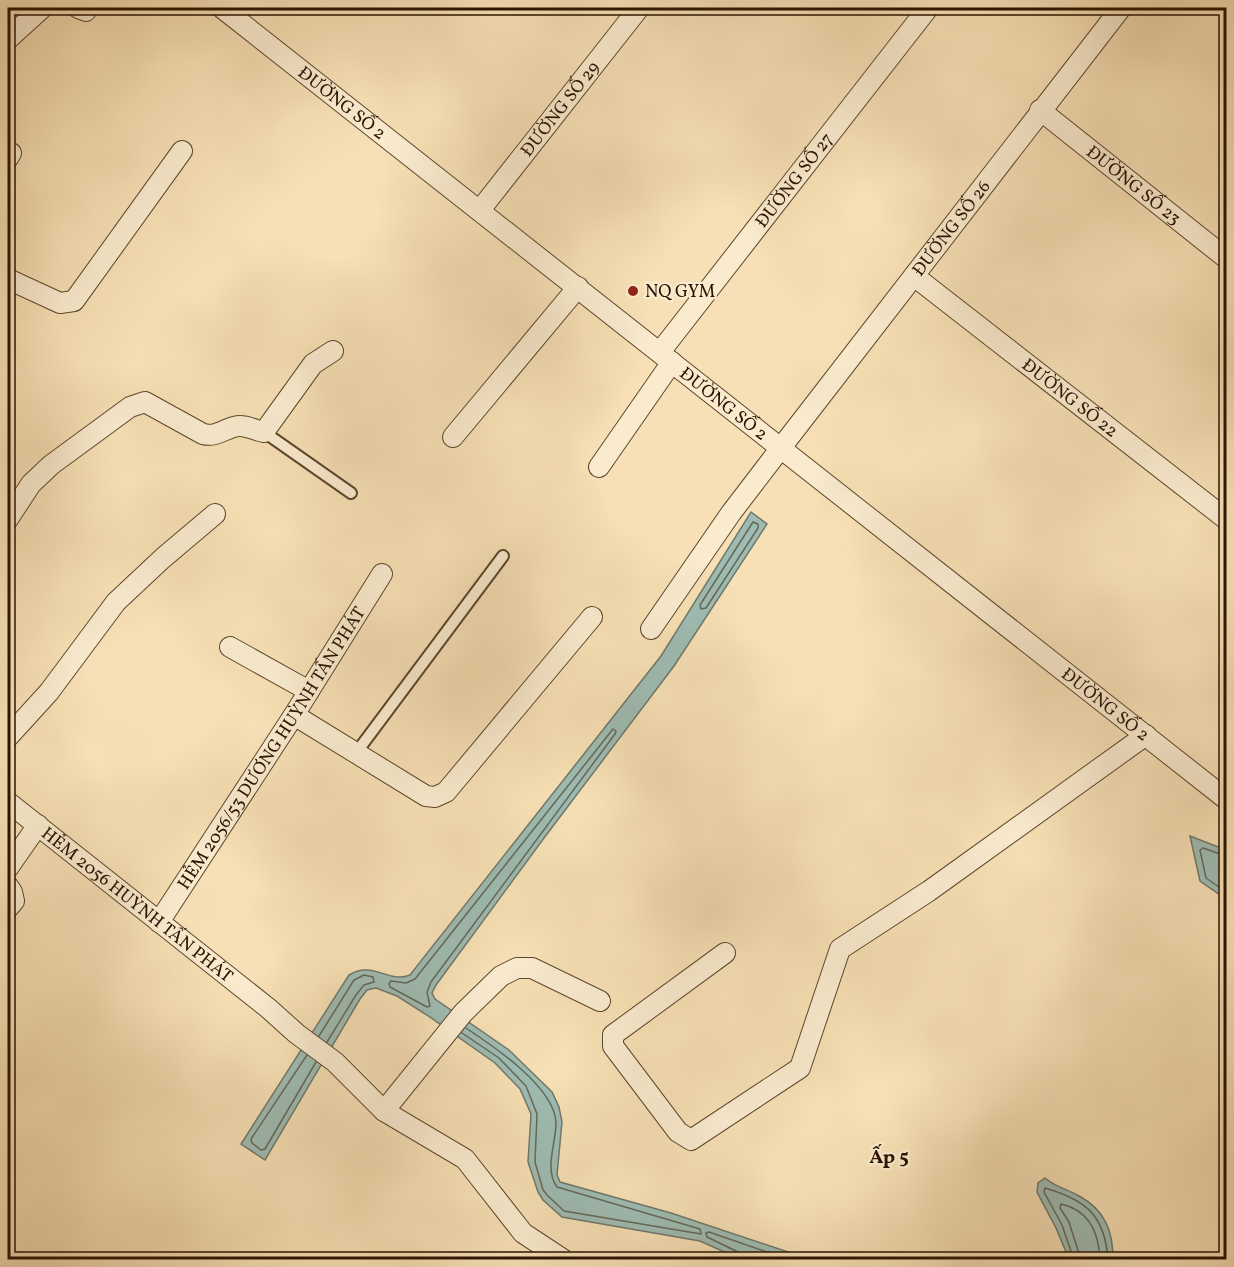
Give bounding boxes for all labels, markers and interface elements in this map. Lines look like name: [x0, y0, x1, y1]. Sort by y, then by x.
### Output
street label: ĐƯỜNG SỐ 29: [516, 57, 606, 163]
street label: ĐƯỜNG SỐ 2: [292, 61, 391, 147]
street label: ĐƯỜNG SỐ 27: [750, 128, 840, 234]
street label: ĐƯỜNG SỐ 23: [1080, 140, 1186, 231]
street label: ĐƯỜNG SỐ 26: [907, 176, 997, 282]
place label: NQ GYM: [645, 280, 716, 305]
marker: NQ GYM: [626, 284, 640, 298]
street label: ĐƯỜNG SỐ 22: [1016, 353, 1123, 444]
street label: ĐƯỜNG SỐ 2: [674, 362, 772, 447]
street label: HẺM 2056/53 DƯƠNG HUỲNH TẤN PHÁT: [172, 602, 373, 895]
street label: ĐƯỜNG SỐ 2: [1055, 663, 1154, 748]
street label: HẺM 2056 HUỲNH TẤN PHÁT: [35, 822, 238, 990]
district label: Ấp 5: [869, 1144, 909, 1172]

